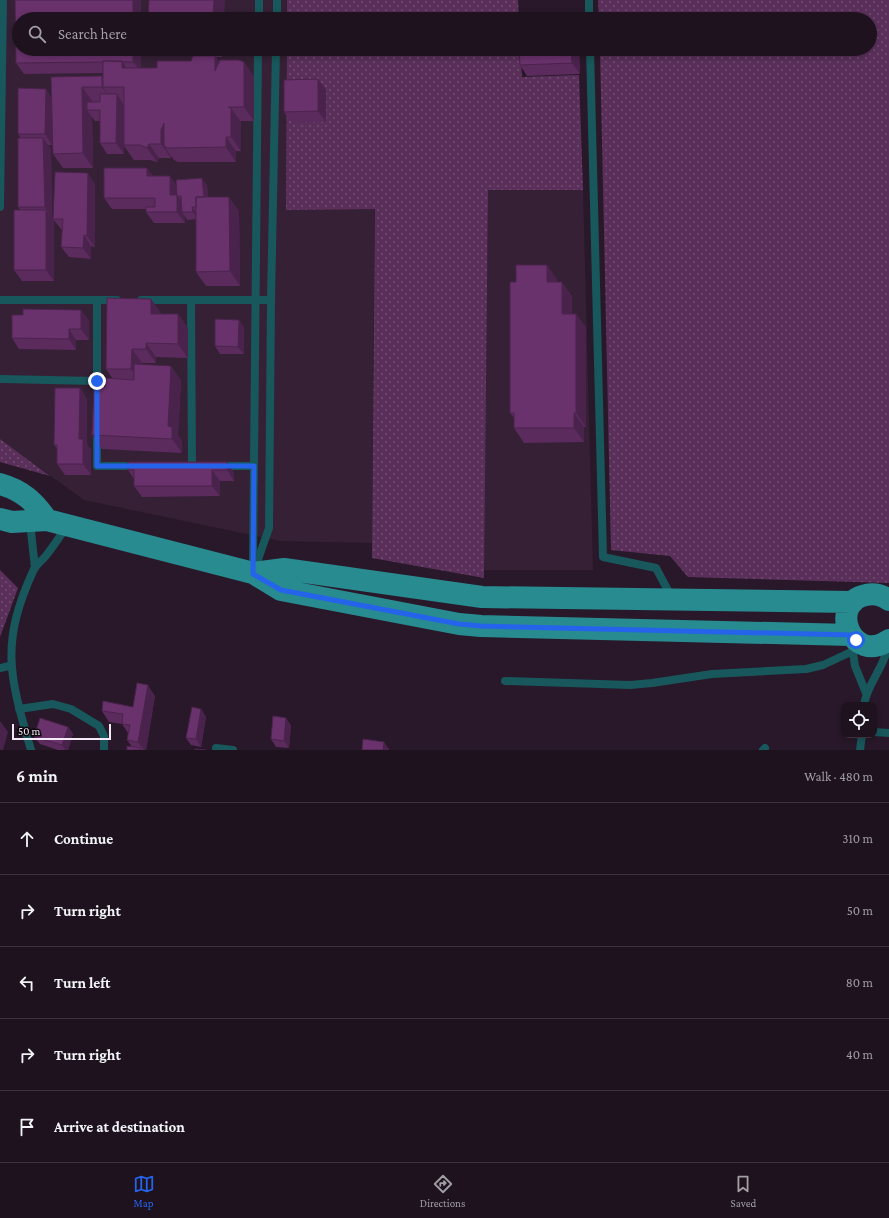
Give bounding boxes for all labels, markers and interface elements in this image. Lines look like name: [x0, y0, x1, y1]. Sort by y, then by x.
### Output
search box: [12, 12, 877, 56]
icon: search: [26, 23, 48, 45]
text: Search here: [58, 26, 127, 42]
route end: [88, 372, 106, 390]
route start: [847, 631, 865, 649]
map controls: [841, 702, 877, 738]
button: locate: [841, 702, 877, 738]
scale bar: [12, 722, 111, 741]
text: 50 m: [18, 725, 40, 737]
text: 6 min: [16, 767, 58, 786]
text: Walk · 480 m: [804, 769, 873, 784]
icon: ahead: [16, 828, 38, 850]
text: Continue: [54, 831, 113, 847]
text: 310 m: [842, 831, 873, 846]
icon: right: [16, 900, 38, 922]
text: Turn right: [54, 903, 121, 919]
text: 50 m: [847, 903, 873, 918]
icon: left: [16, 972, 38, 994]
text: Turn left: [54, 975, 110, 991]
text: 80 m: [846, 975, 873, 990]
icon: right: [16, 1044, 38, 1066]
text: Turn right: [54, 1047, 121, 1063]
text: 40 m: [846, 1047, 873, 1062]
icon: arrive: [16, 1116, 38, 1138]
text: Arrive at destination: [54, 1119, 185, 1135]
tab: Map: [133, 1173, 155, 1209]
tab: Directions: [420, 1173, 465, 1209]
tab: Saved: [731, 1173, 756, 1209]

